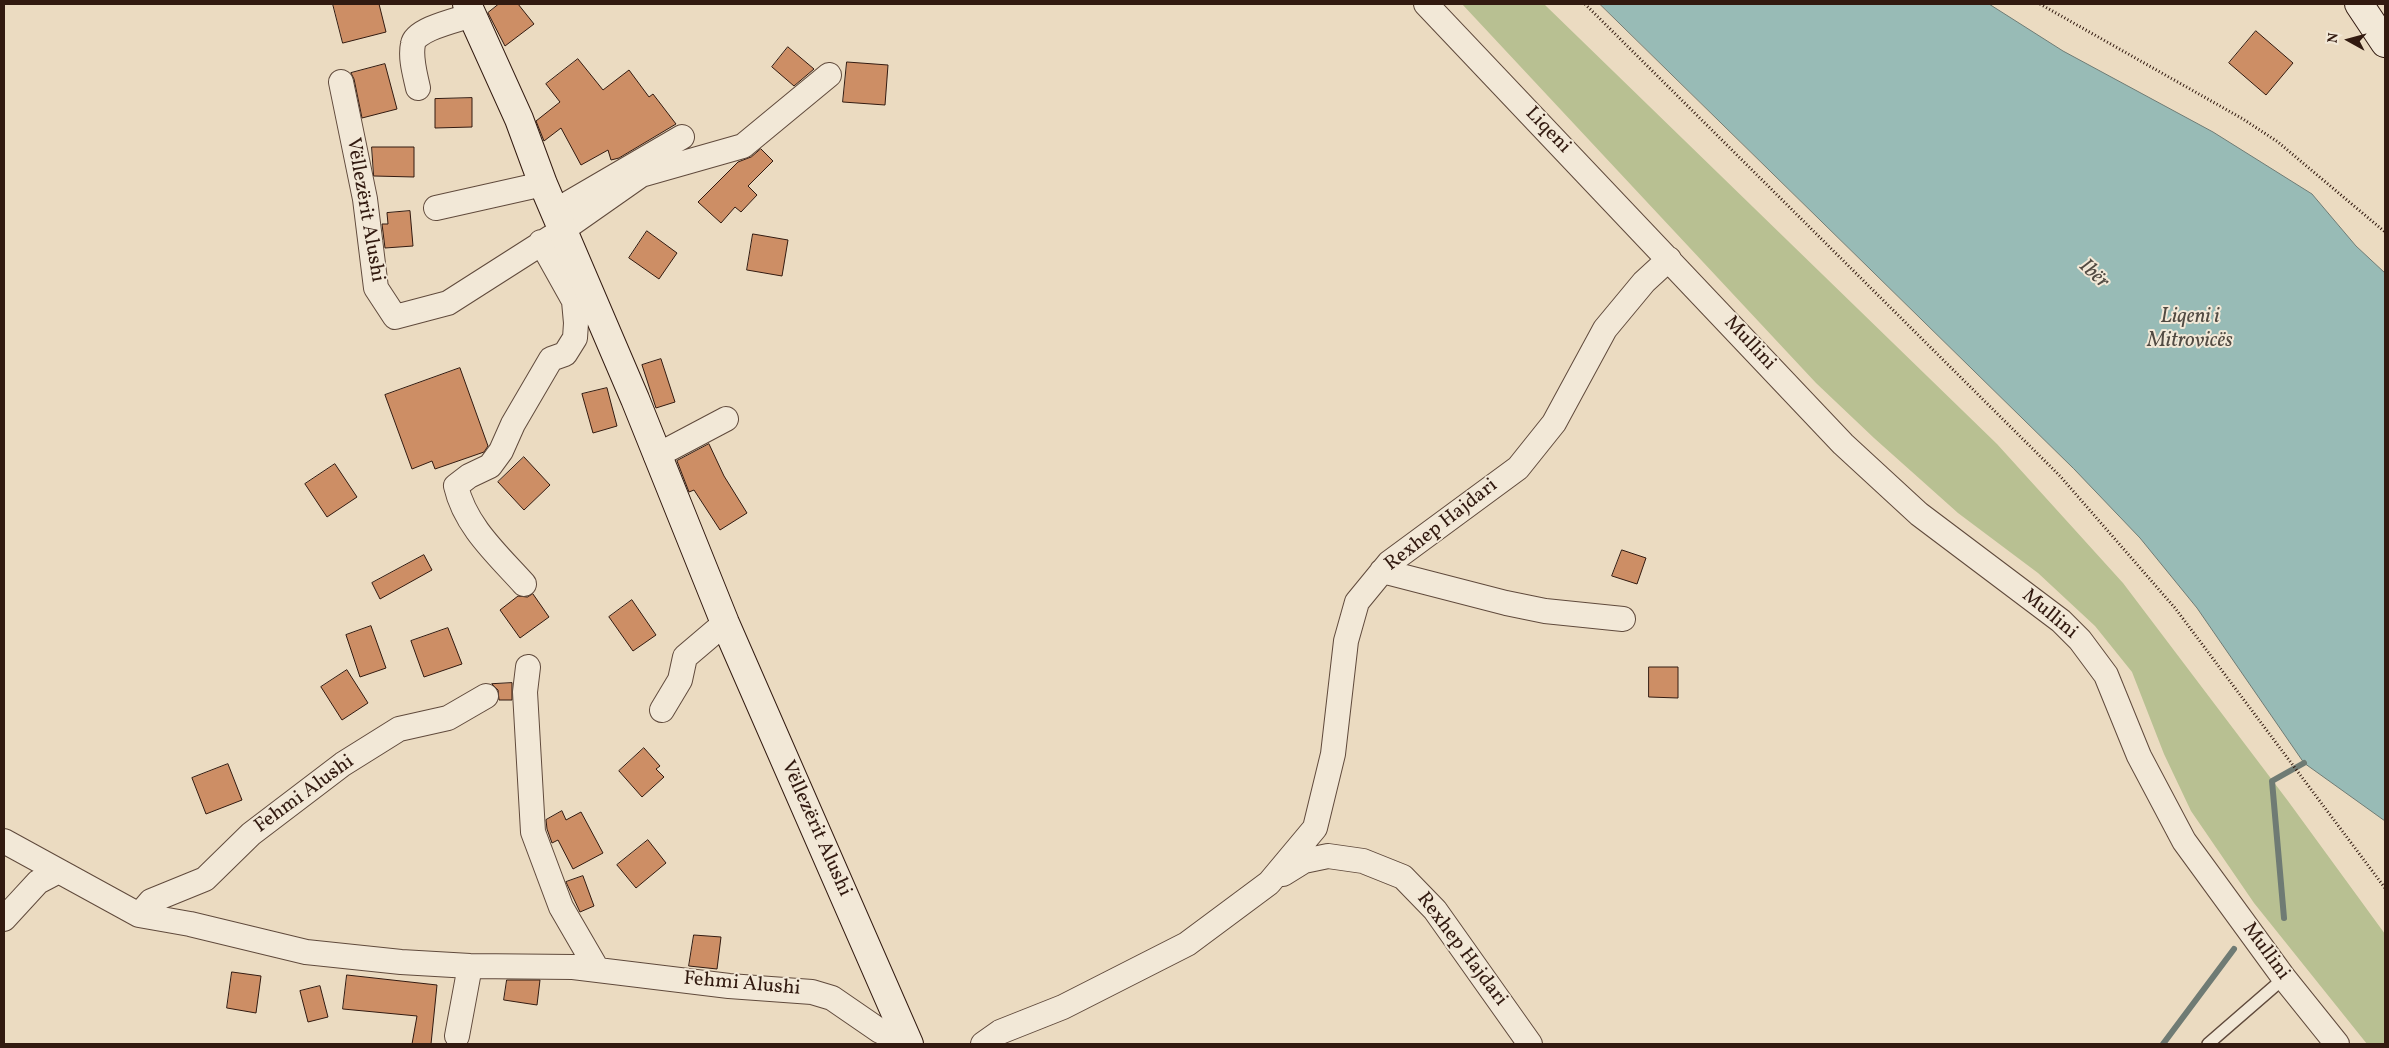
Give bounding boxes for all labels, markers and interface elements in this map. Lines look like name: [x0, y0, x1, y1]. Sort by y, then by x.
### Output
north arrow: [2324, 15, 2374, 65]
text: N: [2324, 32, 2344, 44]
street label: Liqeni: [1519, 103, 1575, 159]
street label: Vëllezërit Alushi: [339, 136, 389, 284]
water label: Ibër: [2073, 255, 2113, 295]
water label: Liqeni i Mitrovicës: [2147, 305, 2233, 355]
street label: Mullini: [1718, 312, 1780, 376]
street label: Rexhep Hajdari: [1381, 475, 1503, 577]
street label: Mullini: [2016, 585, 2082, 645]
street label: Fehmi Alushi: [251, 751, 359, 839]
street label: Vëllezërit Alushi: [774, 757, 856, 901]
street label: Rexhep Hajdari: [1410, 888, 1512, 1012]
street label: Mullini: [2236, 918, 2294, 986]
street label: Fehmi Alushi: [683, 968, 801, 1002]

